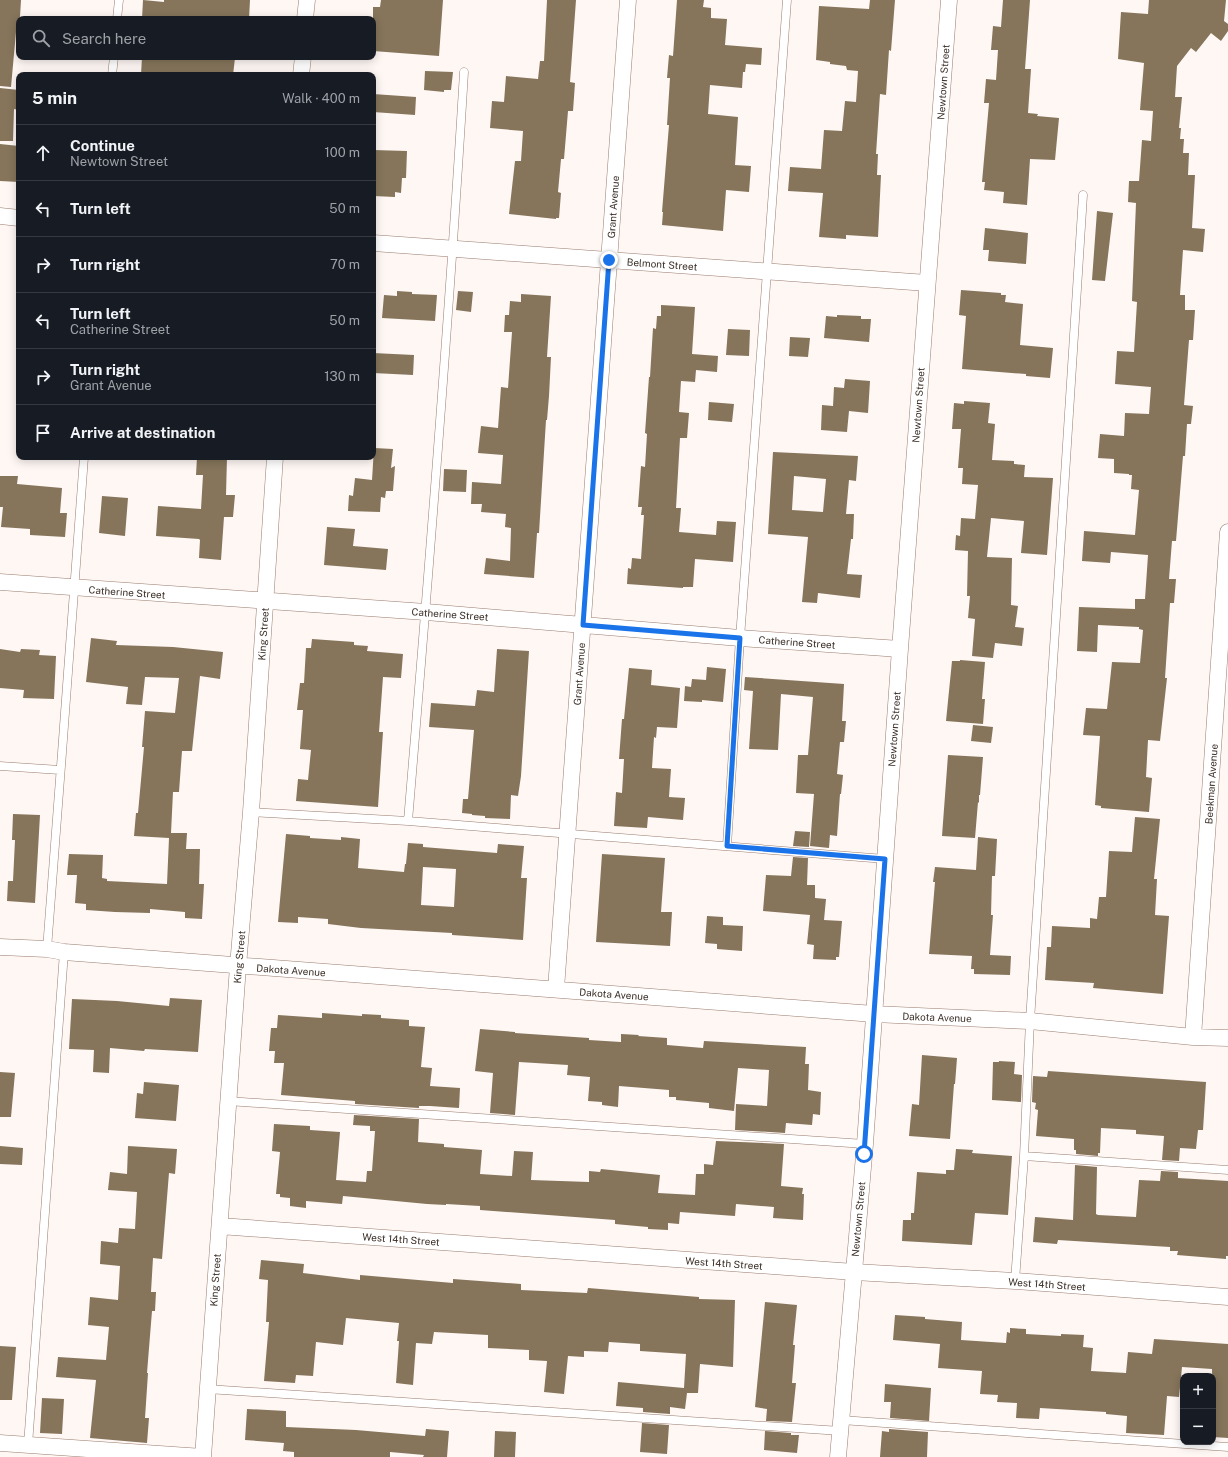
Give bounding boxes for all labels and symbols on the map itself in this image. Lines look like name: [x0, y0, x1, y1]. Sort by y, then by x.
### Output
street label: Newtown Street: [934, 44, 952, 120]
street label: Grant Avenue: [605, 175, 621, 239]
route end: [600, 251, 618, 269]
street label: Belmont Street: [626, 256, 698, 272]
street label: Newtown Street: [909, 367, 927, 443]
street label: Catherine Street: [88, 583, 166, 601]
street label: Catherine Street: [411, 605, 489, 623]
street label: King Street: [255, 607, 271, 661]
street label: Catherine Street: [758, 633, 836, 651]
street label: Grant Avenue: [571, 642, 587, 706]
street label: Newtown Street: [885, 691, 903, 767]
street label: Beekman Avenue: [1202, 743, 1220, 825]
street label: King Street: [231, 930, 247, 984]
street label: Dakota Avenue: [256, 962, 326, 978]
street label: Dakota Avenue: [579, 986, 649, 1002]
street label: Dakota Avenue: [902, 1010, 972, 1024]
route start: [855, 1145, 873, 1163]
street label: Newtown Street: [849, 1181, 867, 1257]
street label: West 14th Street: [362, 1230, 440, 1248]
street label: King Street: [207, 1253, 223, 1307]
street label: West 14th Street: [685, 1254, 763, 1272]
street label: West 14th Street: [1008, 1275, 1086, 1293]

